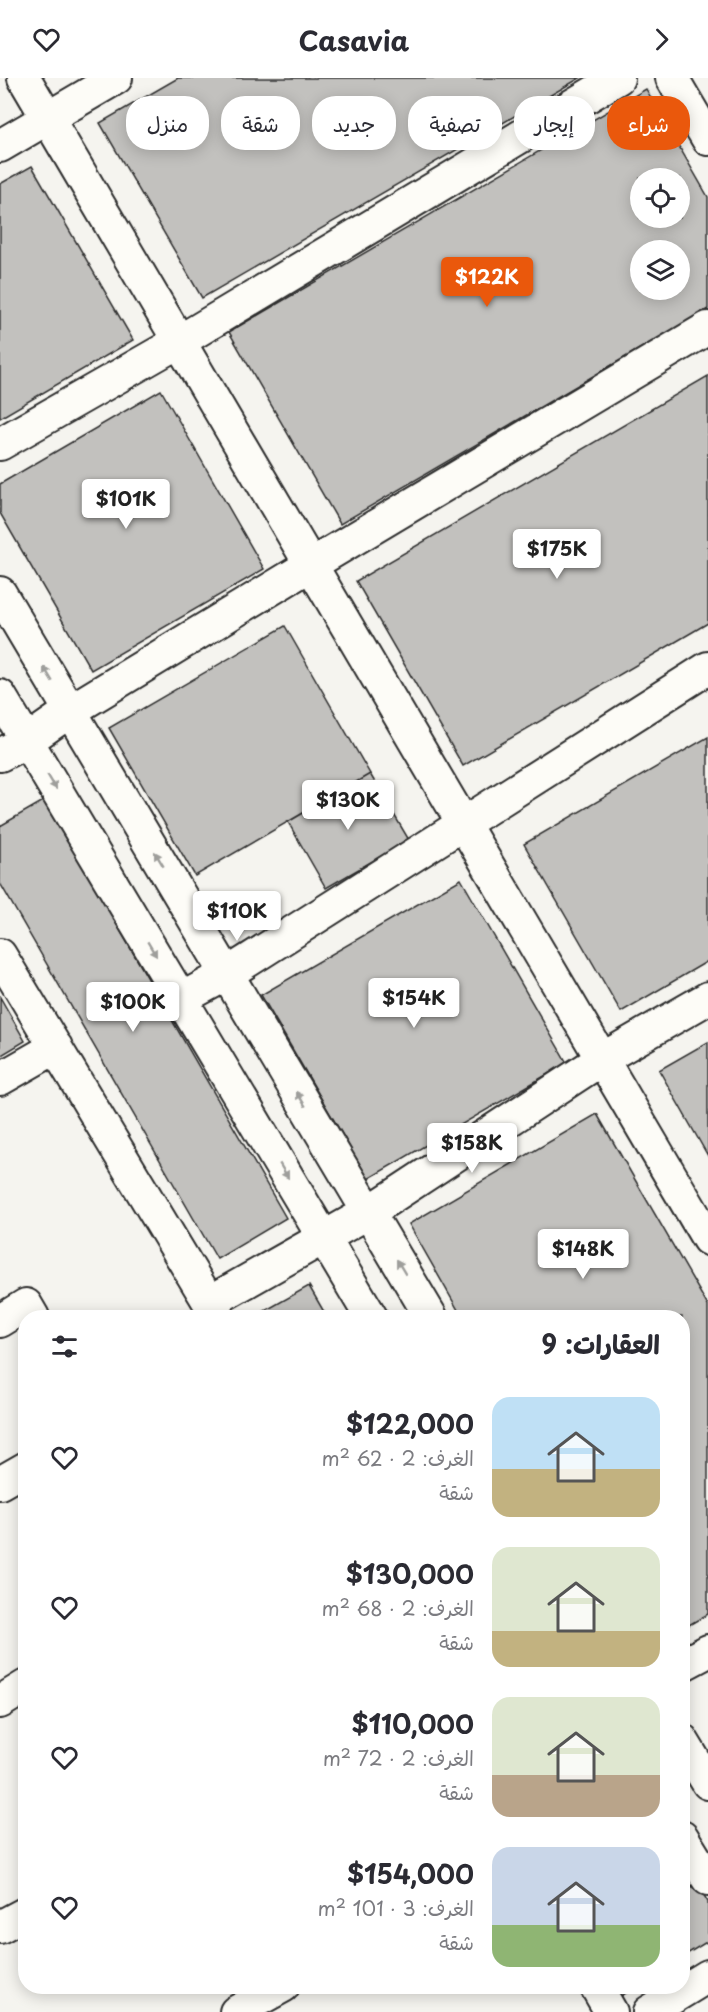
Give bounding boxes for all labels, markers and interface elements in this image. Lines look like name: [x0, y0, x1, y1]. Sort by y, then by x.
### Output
text: Casavia: [299, 19, 409, 60]
icon: heart: [30, 23, 63, 56]
icon: forward: [645, 23, 678, 56]
chip: منزل: [126, 96, 209, 150]
chip: شقة: [221, 96, 300, 150]
chip: جديد: [312, 96, 396, 150]
chip: تصفية: [408, 96, 502, 150]
chip: إيجار: [514, 96, 595, 150]
chip: شراء: [607, 96, 690, 150]
map controls: [630, 168, 690, 300]
button: locate: [630, 168, 690, 228]
button: layers: [630, 240, 690, 300]
pin: $122K: [445, 257, 529, 308]
text: $122K: [455, 261, 519, 291]
pin: $101K: [84, 479, 168, 530]
text: $101K: [96, 483, 156, 513]
pin: $175K: [515, 529, 599, 580]
text: $175K: [527, 533, 587, 563]
one-way arrow: [43, 666, 54, 682]
one-way arrow: [46, 774, 57, 790]
pin: $130K: [306, 780, 390, 831]
text: $130K: [316, 784, 380, 814]
one-way arrow: [153, 851, 164, 867]
pin: $110K: [195, 891, 279, 942]
text: $110K: [207, 895, 267, 925]
one-way arrow: [146, 941, 157, 957]
pin: $154K: [372, 978, 456, 1029]
pin: $100K: [91, 982, 175, 1033]
text: $154K: [382, 982, 446, 1012]
text: $100K: [100, 986, 166, 1016]
one-way arrow: [296, 1091, 307, 1107]
pin: $158K: [430, 1123, 514, 1174]
text: $158K: [441, 1127, 503, 1157]
one-way arrow: [279, 1163, 289, 1180]
pin: $148K: [541, 1229, 625, 1280]
text: $148K: [552, 1233, 614, 1263]
one-way arrow: [396, 1258, 406, 1275]
text: العقارات: 9: [541, 1324, 660, 1363]
icon: filters: [48, 1330, 81, 1363]
text: $122,000: [346, 1404, 474, 1443]
icon: home: [540, 1421, 612, 1493]
icon: heart: [48, 1441, 81, 1474]
text: الغرف: 2 · 62 m²: [322, 1443, 474, 1473]
text: شقة: [439, 1477, 474, 1507]
text: $130,000: [346, 1554, 474, 1593]
icon: home: [540, 1571, 612, 1643]
icon: heart: [48, 1591, 81, 1624]
text: الغرف: 2 · 68 m²: [322, 1593, 474, 1623]
text: شقة: [439, 1627, 474, 1657]
text: $110,000: [352, 1704, 474, 1743]
icon: home: [540, 1721, 612, 1793]
icon: heart: [48, 1741, 81, 1774]
text: الغرف: 2 · 72 m²: [323, 1743, 474, 1773]
text: شقة: [439, 1777, 474, 1807]
text: $154,000: [347, 1854, 474, 1893]
icon: home: [540, 1871, 612, 1943]
icon: heart: [48, 1891, 81, 1924]
text: الغرف: 3 · 101 m²: [318, 1893, 474, 1923]
text: شقة: [439, 1927, 474, 1957]

